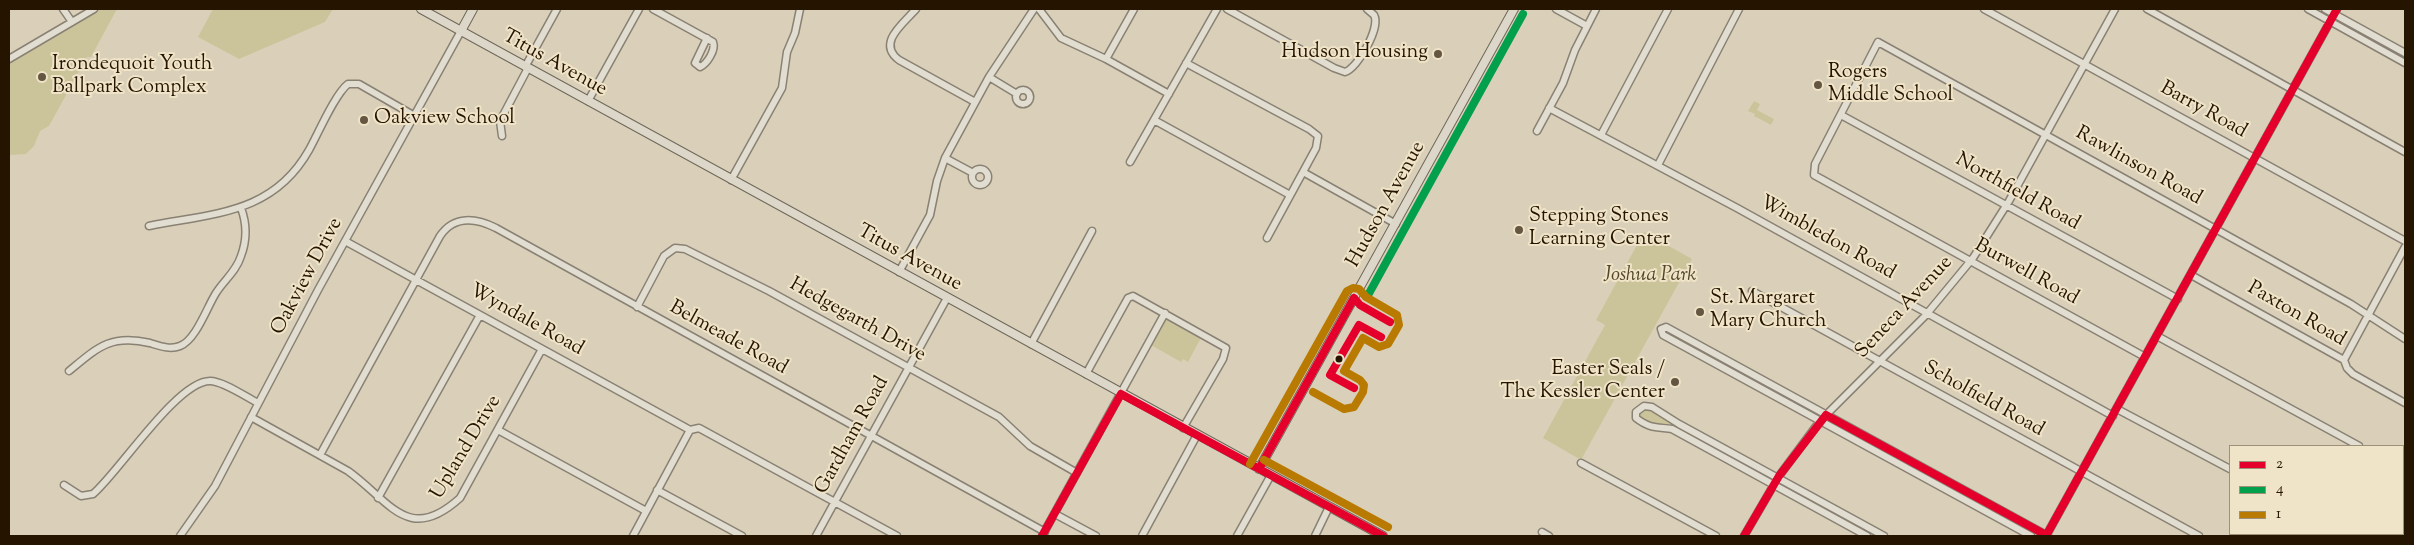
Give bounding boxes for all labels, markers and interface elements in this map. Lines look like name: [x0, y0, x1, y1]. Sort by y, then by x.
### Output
street label: Titus Avenue: [497, 25, 611, 103]
place label: Hudson Housing: [1281, 42, 1428, 66]
marker: Hudson Housing: [1432, 48, 1444, 60]
place label: Irondequoit Youth Ballpark Complex: [52, 54, 212, 101]
place label: Rogers Middle School: [1828, 62, 1953, 109]
marker: Irondequoit Youth Ballpark Complex: [36, 71, 48, 83]
street label: Barry Road: [2155, 77, 2251, 145]
marker: Rogers Middle School: [1812, 79, 1824, 91]
place label: Oakview School: [374, 108, 515, 132]
marker: Oakview School: [358, 114, 370, 126]
street label: Rawlinson Road: [2070, 122, 2206, 212]
street label: Hudson Avenue: [1342, 138, 1432, 272]
street label: Northfield Road: [1951, 149, 2083, 237]
street label: Wimbledon Road: [1755, 192, 1899, 286]
place label: Stepping Stones Learning Center: [1529, 206, 1670, 253]
street label: Oakview Drive: [267, 214, 349, 340]
street label: Titus Avenue: [852, 220, 966, 298]
marker: Stepping Stones Learning Center: [1513, 224, 1525, 236]
street label: Burwell Road: [1970, 234, 2082, 312]
street label: Seneca Avenue: [1851, 252, 1959, 364]
park label: Joshua Park: [1604, 265, 1696, 289]
street label: Hedgegarth Drive: [785, 274, 929, 368]
street label: Paxton Road: [2242, 277, 2350, 353]
street label: Wyndale Road: [465, 280, 587, 362]
place label: St. Margaret Mary Church: [1710, 288, 1826, 335]
street label: Belmeade Road: [665, 297, 791, 381]
marker: St. Margaret Mary Church: [1694, 306, 1706, 318]
unlabelled marker: [1334, 354, 1344, 364]
street label: Scholfield Road: [1918, 357, 2048, 443]
place label: Easter Seals / The Kessler Center: [1501, 359, 1665, 406]
street label: Gardham Road: [811, 373, 895, 499]
marker: Easter Seals / The Kessler Center: [1669, 376, 1681, 388]
street label: Upland Drive: [426, 392, 508, 504]
legend: [2229, 445, 2404, 535]
text: 2: [2276, 454, 2283, 475]
text: 4: [2276, 479, 2284, 500]
text: 1: [2276, 504, 2281, 525]

